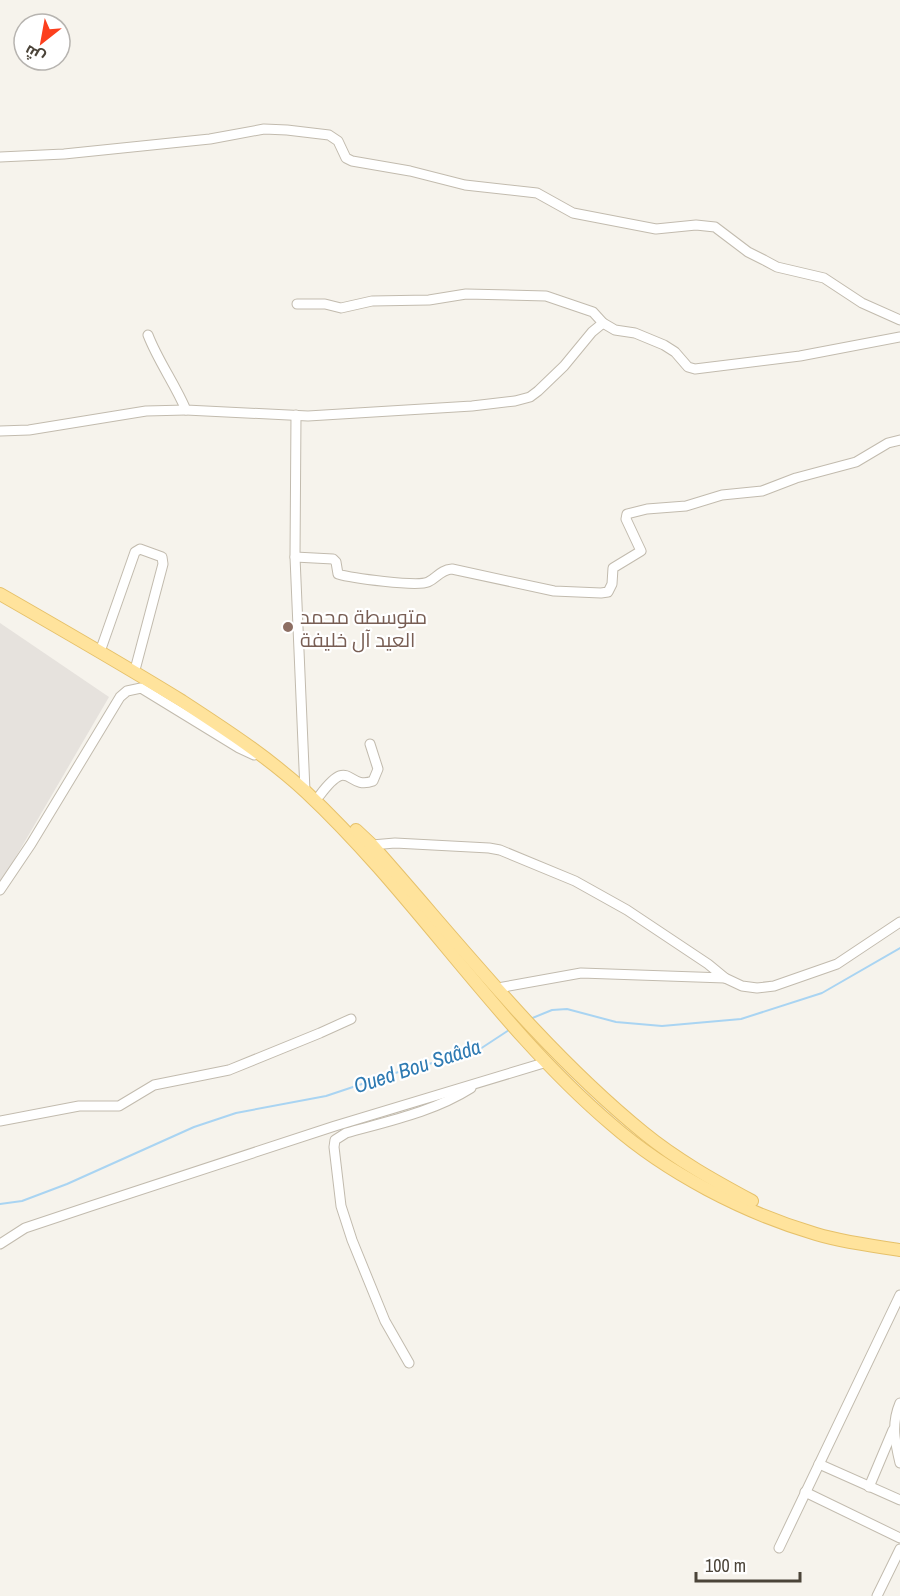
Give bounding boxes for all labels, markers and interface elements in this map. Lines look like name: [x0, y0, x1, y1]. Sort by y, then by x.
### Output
north arrow: [12, 12, 72, 72]
text: ش: [20, 40, 49, 70]
place label: متوسطة محمد العيد آل خليفة: [300, 603, 427, 653]
marker: متوسطة محمد العيد آل خليفة: [281, 620, 295, 634]
water label: Oued Bou Saâda: [350, 1032, 484, 1100]
scale bar: [696, 1545, 800, 1583]
text: 100 m: [705, 1553, 746, 1578]

